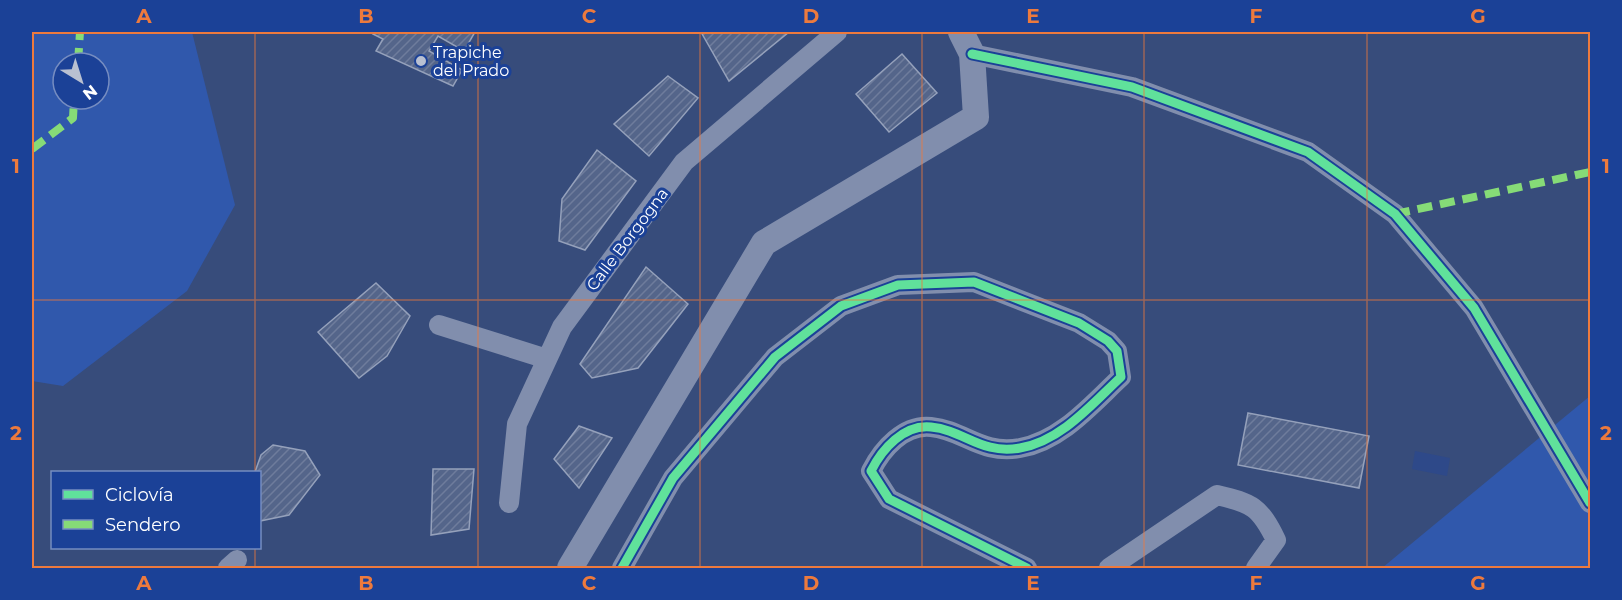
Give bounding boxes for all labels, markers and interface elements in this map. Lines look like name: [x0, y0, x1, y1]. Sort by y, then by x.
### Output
text: A: [135, 4, 152, 28]
text: B: [358, 4, 374, 28]
text: C: [582, 4, 597, 28]
text: D: [803, 4, 819, 28]
text: E: [1026, 4, 1040, 28]
text: F: [1250, 4, 1263, 28]
text: G: [1470, 4, 1486, 28]
place label: Trapiche del Prado: [433, 43, 509, 80]
north arrow: [51, 51, 111, 111]
marker: Trapiche del Prado: [414, 54, 428, 68]
text: N: [79, 81, 101, 104]
text: 1: [12, 154, 20, 178]
text: 1: [1602, 154, 1610, 178]
street label: Calle Borgogna: [583, 184, 672, 294]
text: 2: [10, 421, 22, 445]
text: 2: [1600, 421, 1612, 445]
legend: [51, 471, 261, 549]
text: Ciclovía: [105, 484, 174, 506]
text: Sendero: [105, 514, 180, 536]
text: A: [135, 571, 152, 595]
text: B: [358, 571, 374, 595]
text: C: [582, 571, 597, 595]
text: D: [803, 571, 819, 595]
text: E: [1026, 571, 1040, 595]
text: F: [1250, 571, 1263, 595]
text: G: [1470, 571, 1486, 595]

